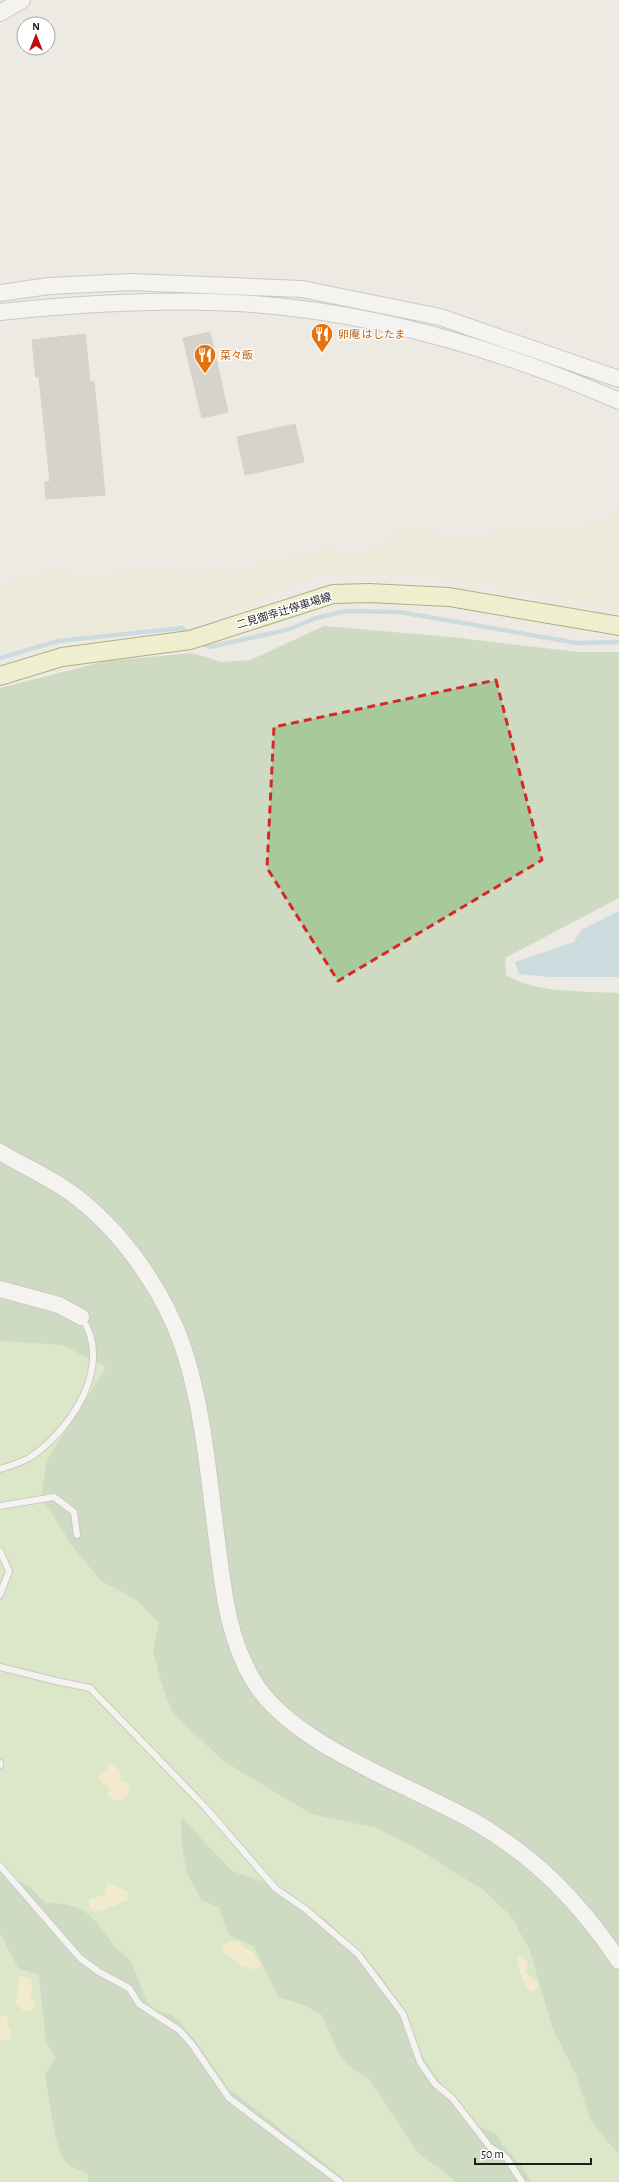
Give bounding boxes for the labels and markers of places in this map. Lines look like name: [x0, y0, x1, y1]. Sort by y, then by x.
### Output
restaurant icon: 卵庵 はしたま: [309, 321, 335, 354]
place label: 卵庵 はしたま: [338, 328, 406, 340]
restaurant icon: 菜々飯: [192, 342, 218, 375]
place label: 菜々飯: [220, 350, 253, 361]

